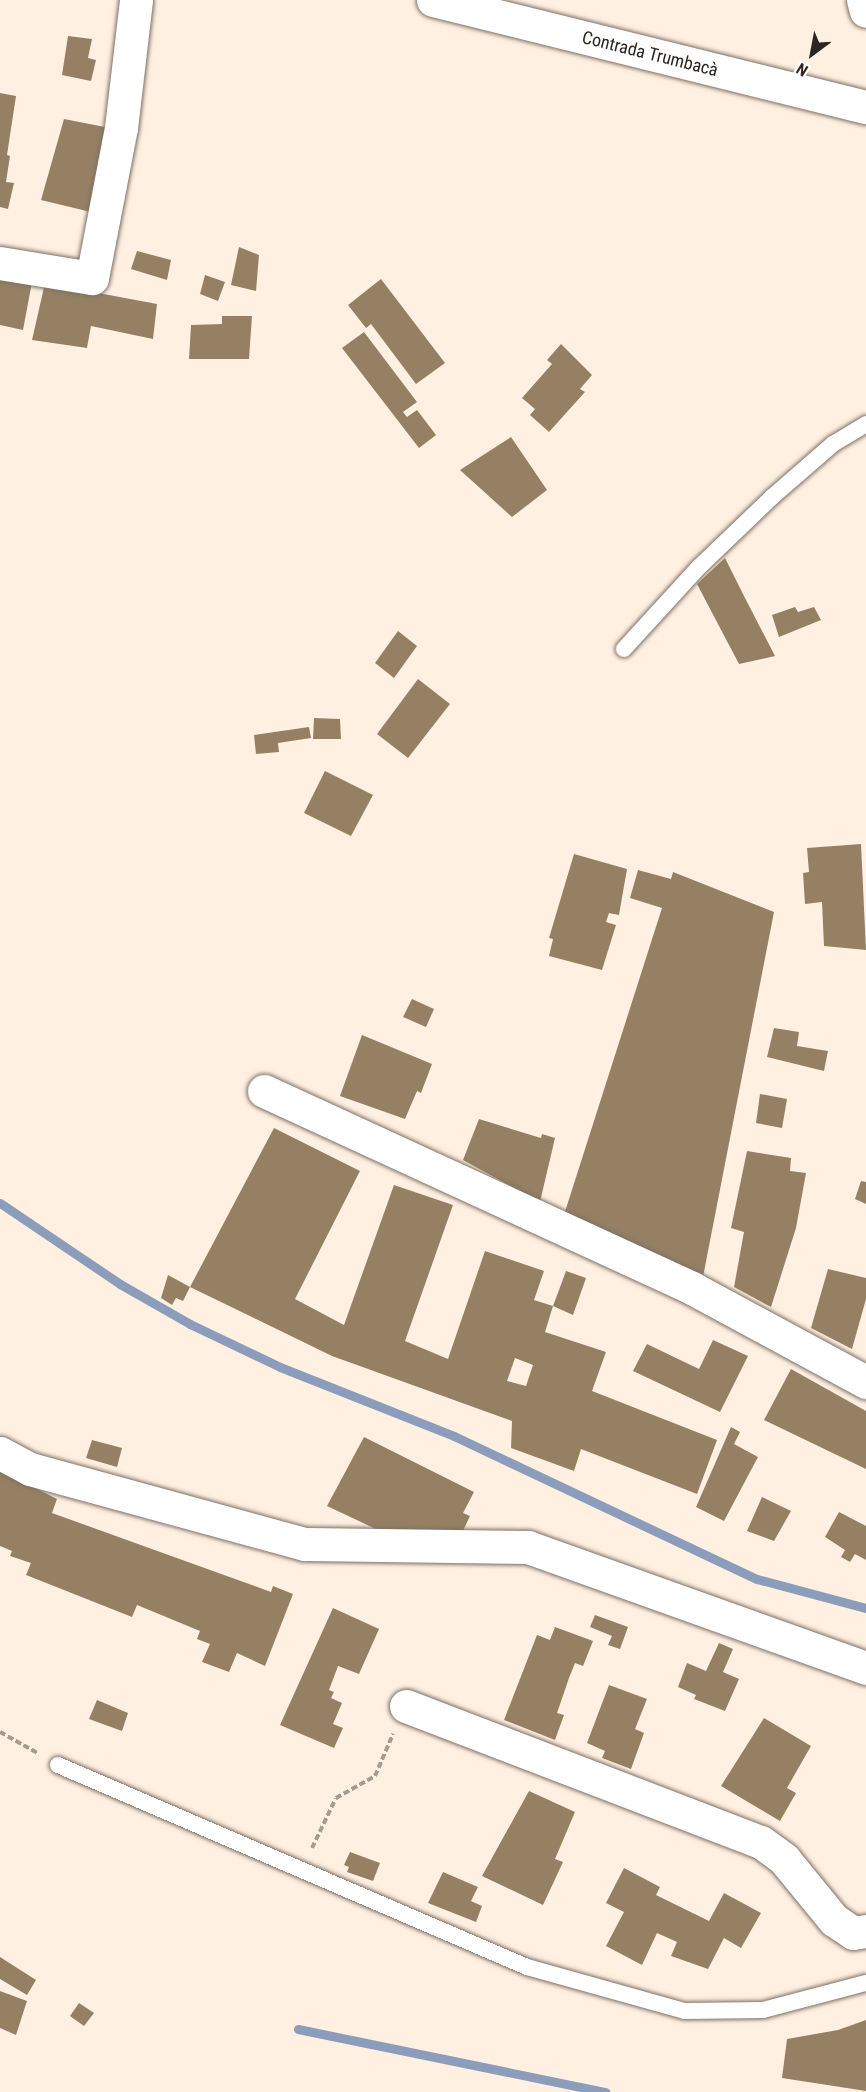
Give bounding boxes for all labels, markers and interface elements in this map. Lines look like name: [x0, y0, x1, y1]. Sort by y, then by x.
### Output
north arrow: [782, 24, 842, 84]
street label: Contrada Trumbacà: [580, 27, 720, 81]
text: N: [793, 59, 811, 80]

